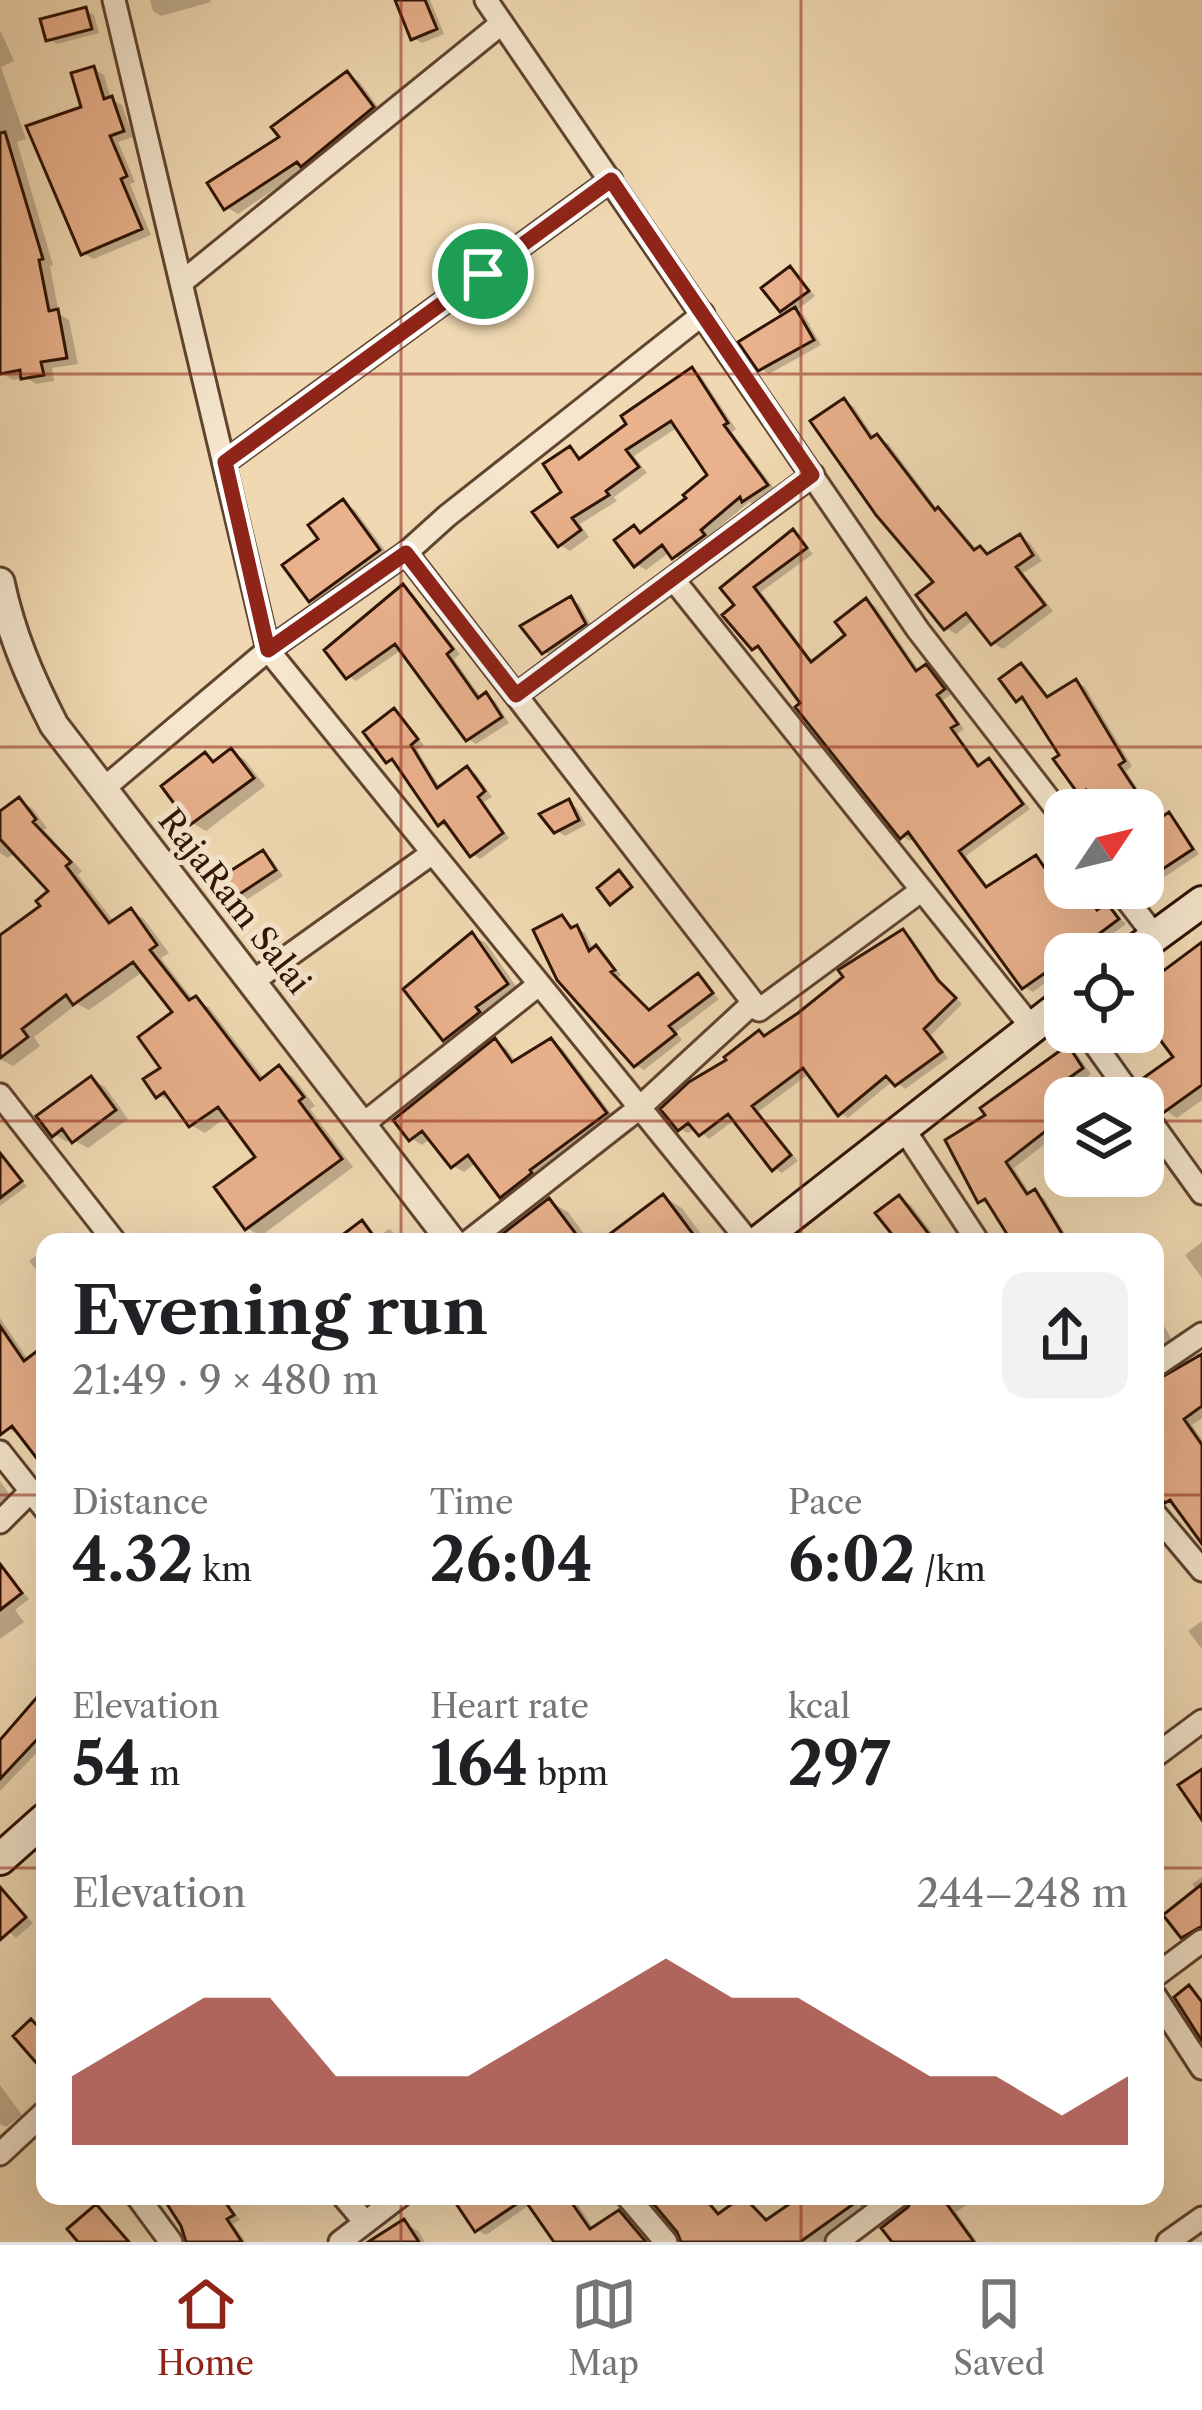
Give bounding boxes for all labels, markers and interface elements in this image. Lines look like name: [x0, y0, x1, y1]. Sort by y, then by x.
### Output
pin: [432, 223, 534, 325]
icon: arrive: [450, 241, 516, 307]
north arrow: [1044, 789, 1164, 909]
map controls: [1044, 789, 1164, 1197]
street label: RajaRam Salai: [150, 801, 320, 1002]
button: locate: [1044, 933, 1164, 1053]
button: layers: [1044, 1077, 1164, 1197]
text: Evening run: [72, 1270, 488, 1351]
button: share: [1002, 1272, 1128, 1398]
text: 21:49 · 9 × 480 m: [72, 1356, 379, 1404]
text: Distance: [72, 1482, 209, 1523]
text: Time: [430, 1482, 513, 1523]
text: Pace: [788, 1482, 863, 1523]
text: 4.32: [72, 1523, 194, 1597]
text: 26:04: [430, 1523, 593, 1597]
text: 6:02: [788, 1523, 915, 1597]
text: km: [194, 1549, 252, 1590]
text: /km: [915, 1549, 986, 1590]
text: Elevation: [72, 1686, 219, 1727]
text: Heart rate: [430, 1686, 589, 1727]
text: kcal: [788, 1686, 850, 1727]
text: 54: [72, 1727, 141, 1801]
text: 164: [430, 1727, 528, 1801]
text: 297: [788, 1727, 891, 1801]
text: m: [141, 1753, 180, 1794]
text: bpm: [528, 1753, 608, 1794]
text: Elevation: [72, 1869, 246, 1917]
text: 244–248 m: [917, 1869, 1128, 1917]
tab: Home: [157, 2271, 254, 2384]
tab: Map: [568, 2271, 639, 2384]
tab: Saved: [953, 2271, 1045, 2384]

